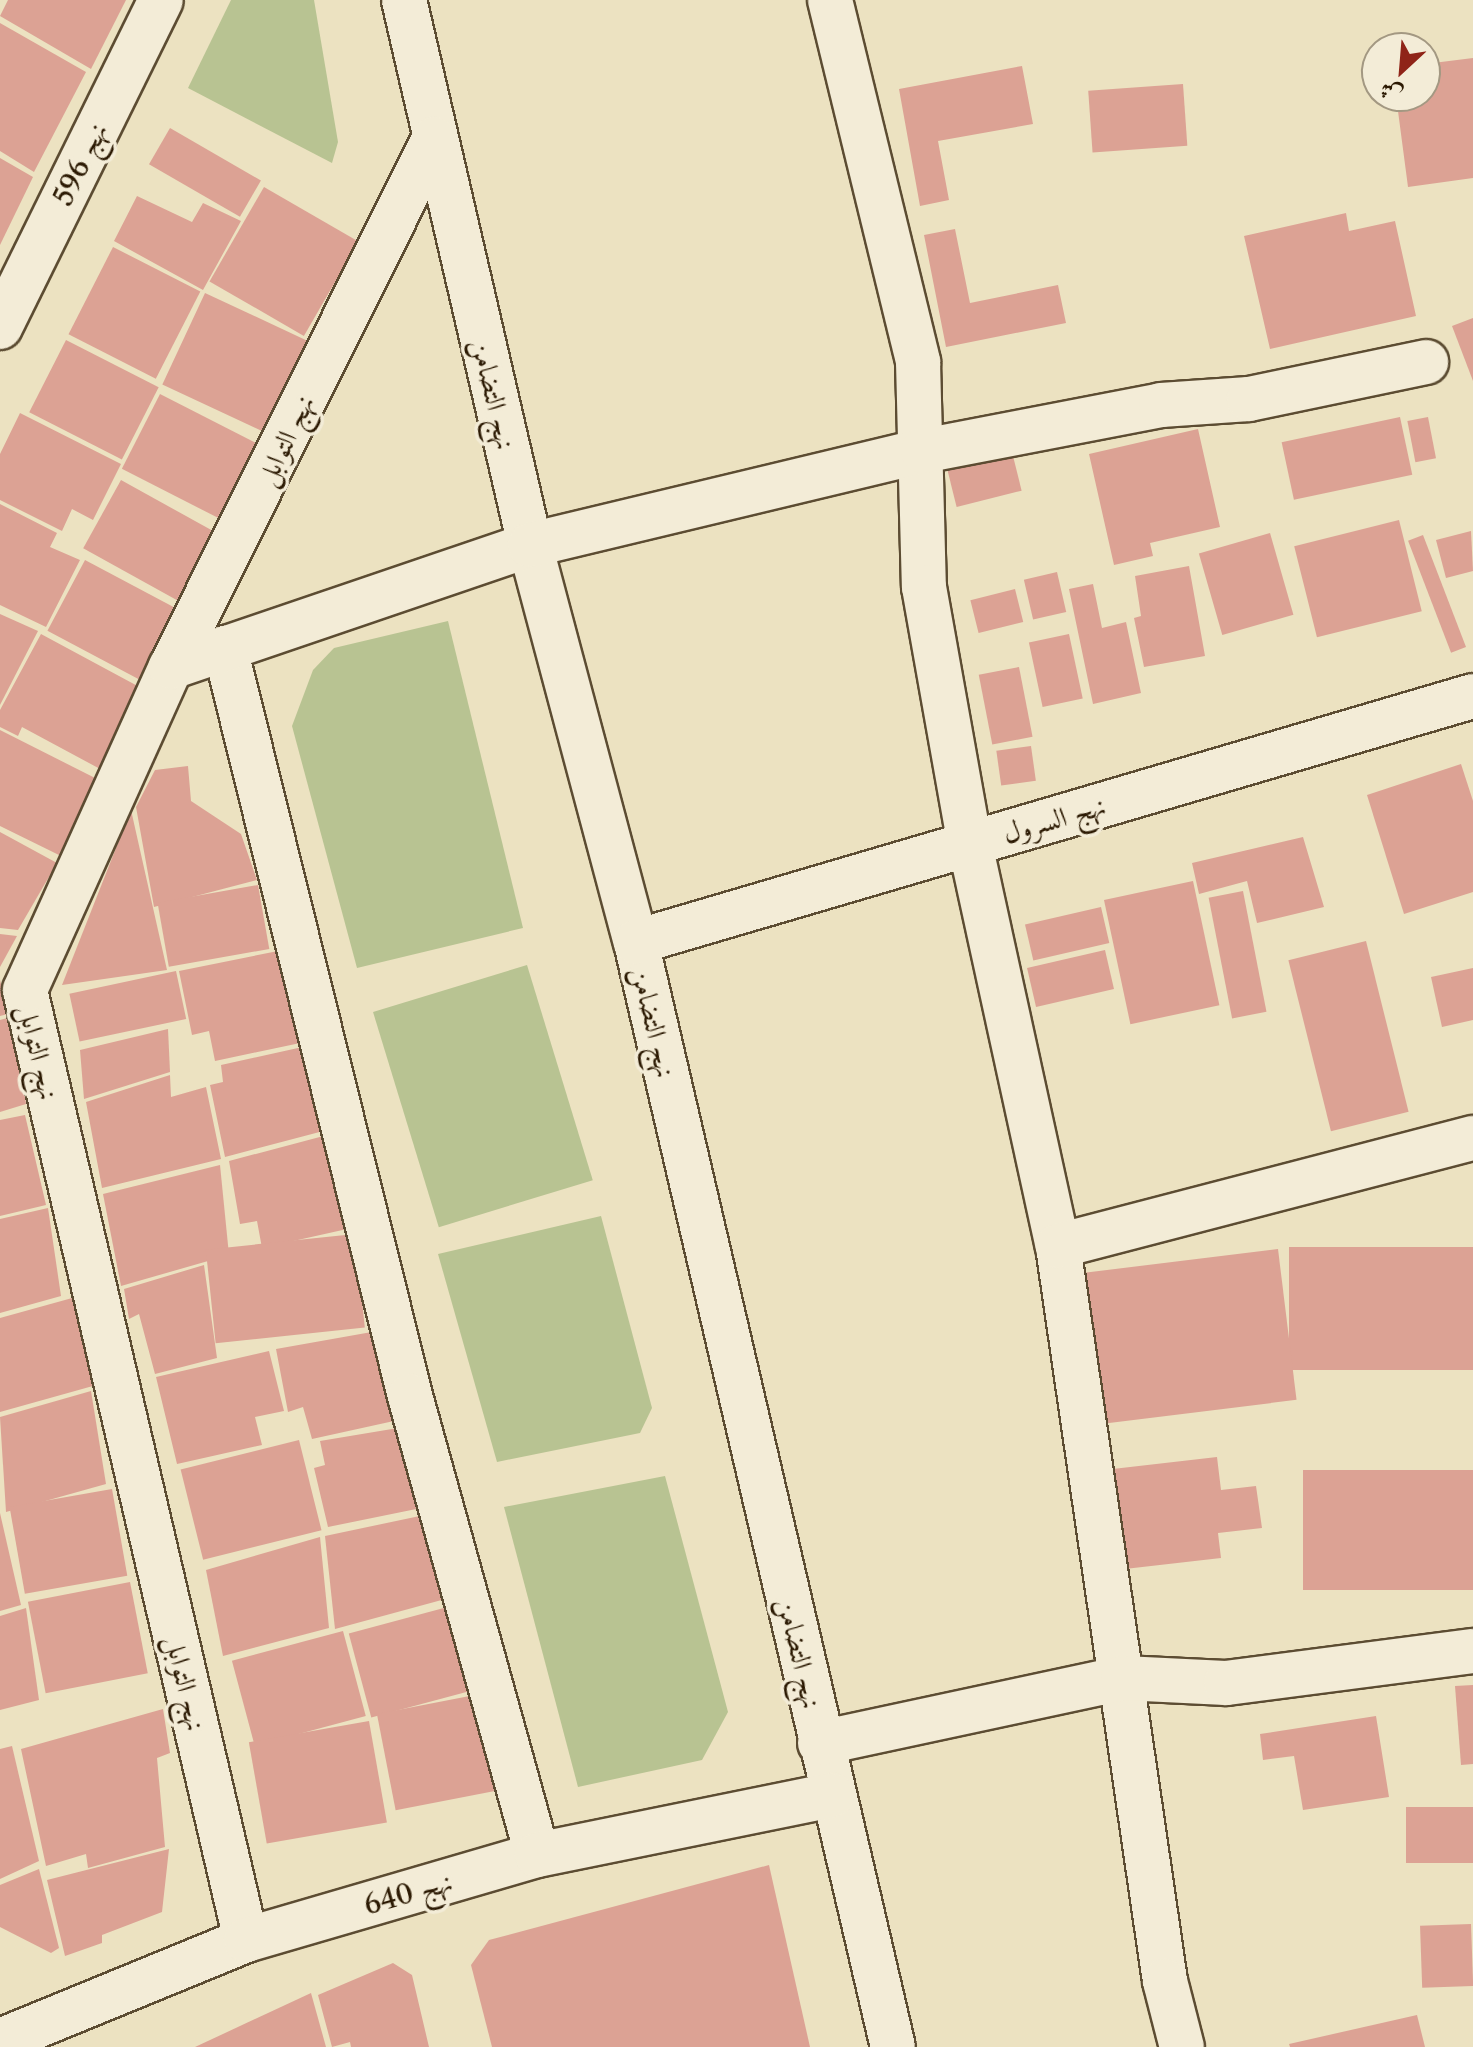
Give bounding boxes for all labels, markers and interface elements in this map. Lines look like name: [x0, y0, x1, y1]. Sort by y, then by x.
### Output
north arrow: [1361, 32, 1441, 112]
text: ش: [1375, 75, 1407, 109]
street label: نهج 596: [46, 117, 114, 211]
street label: نهج التضامن: [465, 335, 523, 453]
street label: نهج التوابل: [249, 389, 321, 491]
street label: نهج السرول: [999, 788, 1109, 850]
street label: نهج التضامن: [625, 963, 683, 1081]
street label: نهج التوابل: [12, 1001, 66, 1103]
street label: نهج التضامن: [771, 1594, 829, 1712]
street label: نهج التوابل: [159, 1632, 213, 1734]
street label: نهج 640: [360, 1864, 456, 1922]

